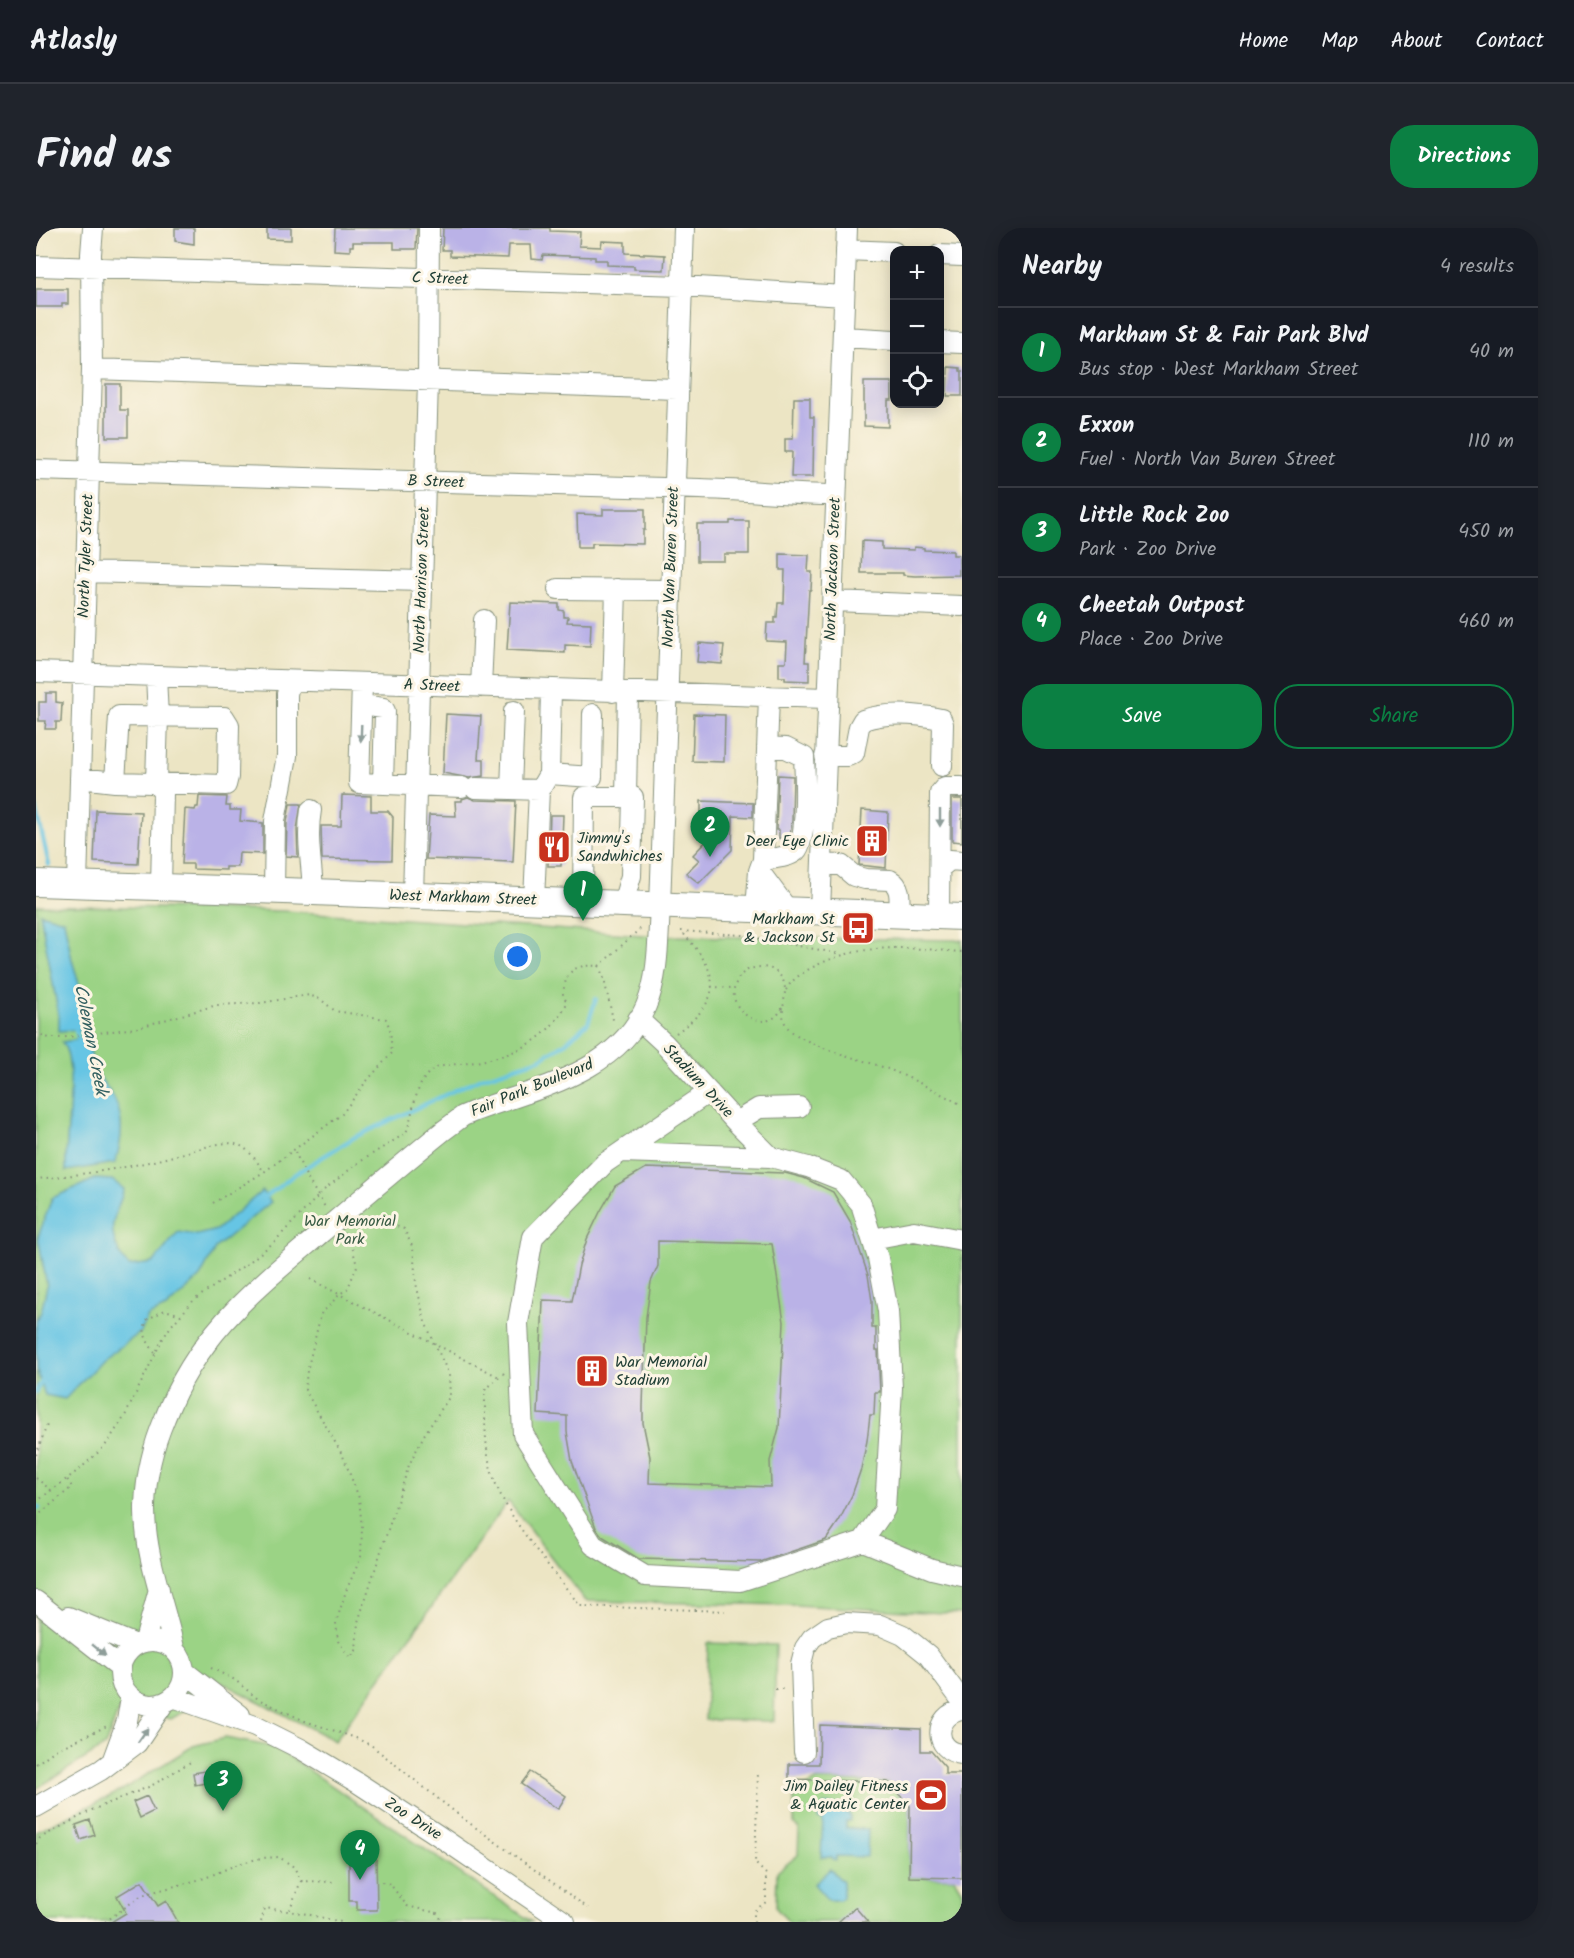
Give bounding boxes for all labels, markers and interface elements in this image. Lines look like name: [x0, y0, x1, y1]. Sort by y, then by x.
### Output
text: Atlasly: [30, 19, 117, 64]
text: Home: [1239, 25, 1288, 58]
text: Map: [1321, 25, 1358, 58]
text: About: [1391, 25, 1442, 58]
text: Contact: [1475, 25, 1544, 58]
text: Find us: [36, 123, 172, 190]
button: Directions: [1390, 125, 1538, 188]
map controls: [890, 246, 944, 408]
button: +: [890, 246, 944, 300]
text: Nearby: [1022, 246, 1102, 288]
text: 4 results: [1440, 251, 1514, 283]
street label: C Street: [411, 266, 470, 293]
button: −: [890, 300, 944, 354]
text: Markham St & Fair Park Blvd: [1079, 319, 1369, 354]
text: 1: [1038, 336, 1045, 368]
text: 40 m: [1469, 336, 1514, 368]
button: locate: [890, 354, 944, 408]
text: Bus stop · West Markham Street: [1079, 354, 1358, 386]
text: Exxon: [1079, 409, 1134, 444]
text: 2: [1036, 426, 1047, 458]
text: 110 m: [1468, 426, 1514, 458]
text: Fuel · North Van Buren Street: [1079, 444, 1336, 476]
street label: B Street: [407, 469, 466, 496]
street label: North Van Buren Street: [656, 485, 686, 648]
street label: North Tyler Street: [71, 493, 101, 618]
street label: North Jackson Street: [818, 496, 848, 641]
text: Little Rock Zoo: [1079, 499, 1229, 534]
street label: North Harrison Street: [407, 505, 437, 654]
text: 3: [1036, 516, 1047, 548]
text: 450 m: [1458, 516, 1514, 548]
text: Park · Zoo Drive: [1079, 534, 1216, 566]
text: Cheetah Outpost: [1079, 589, 1245, 624]
text: 4: [1036, 606, 1047, 638]
text: 460 m: [1458, 606, 1514, 638]
text: Place · Zoo Drive: [1079, 624, 1223, 656]
street label: A Street: [403, 673, 462, 700]
button: Save: [1022, 684, 1262, 749]
button: Share: [1274, 684, 1514, 749]
one-way arrow: [356, 724, 365, 743]
pin: 2: [690, 808, 730, 857]
one-way arrow: [935, 808, 945, 827]
building icon: Deer Eye Clinic: [854, 823, 890, 859]
place label: Jimmy's Sandwhiches: [577, 826, 663, 869]
restaurant icon: Jimmy's Sandwhiches: [536, 829, 572, 865]
place label: Deer Eye Clinic: [745, 829, 849, 854]
pin: 1: [564, 872, 602, 921]
street label: West Markham Street: [389, 883, 538, 913]
place label: Markham St & Jackson St: [744, 907, 836, 950]
bus stop icon: Markham St & Jackson St: [840, 910, 876, 946]
your location: [503, 942, 532, 971]
water label: Coleman Creek: [65, 982, 115, 1100]
street label: Stadium Drive: [657, 1038, 739, 1124]
street label: Fair Park Boulevard: [467, 1052, 598, 1124]
park label: War Memorial Park: [304, 1209, 396, 1252]
place label: War Memorial Stadium: [615, 1350, 707, 1393]
building icon: War Memorial Stadium: [574, 1353, 610, 1389]
one-way arrow: [91, 1643, 106, 1656]
one-way arrow: [137, 1727, 148, 1743]
pin: 3: [204, 1762, 243, 1811]
place label: Jim Dailey Fitness & Aquatic Center: [783, 1774, 910, 1817]
sports icon: Jim Dailey Fitness & Aquatic Center: [913, 1777, 949, 1813]
street label: Zoo Drive: [379, 1791, 447, 1847]
pin: 4: [340, 1830, 380, 1880]

